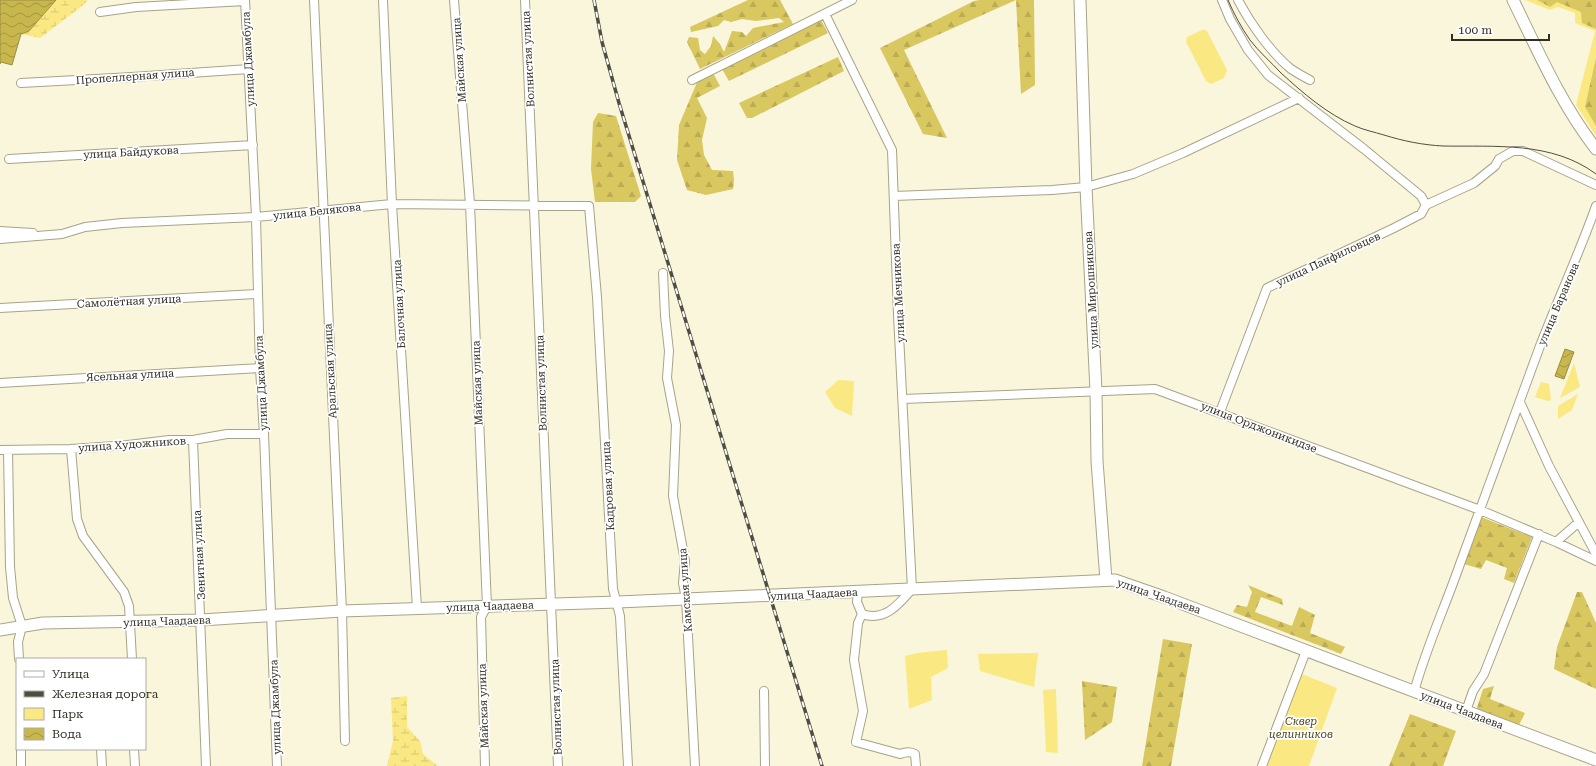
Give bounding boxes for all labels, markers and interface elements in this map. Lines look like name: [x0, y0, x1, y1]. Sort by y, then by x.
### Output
street label: Волнистая улица: [519, 10, 538, 107]
street label: улица Джамбула: [240, 11, 257, 107]
scale bar: [1452, 16, 1549, 42]
street label: Майская улица: [450, 17, 469, 103]
text: 100 m: [1458, 23, 1492, 37]
street label: Пропеллерная улица: [75, 66, 195, 87]
street label: улица Байдукова: [83, 144, 179, 161]
street label: улица Белякова: [272, 200, 362, 223]
street label: улица Панфиловцев: [1274, 230, 1382, 289]
street label: улица Мирошникова: [1082, 231, 1101, 349]
street label: улица Мечникова: [889, 243, 908, 343]
street label: Балочная улица: [391, 259, 408, 349]
street label: улица Баранова: [1535, 261, 1582, 347]
street label: Самолётная улица: [77, 292, 182, 311]
street label: Аральская улица: [322, 323, 339, 419]
street label: улица Джамбула: [253, 335, 270, 431]
street label: Волнистая улица: [533, 335, 550, 431]
street label: Майская улица: [470, 340, 485, 426]
street label: Ясельная улица: [86, 367, 174, 384]
street label: улица Орджоникидзе: [1199, 399, 1319, 456]
street label: улица Художников: [78, 434, 186, 455]
street label: Кадровая улица: [600, 441, 617, 531]
street label: Зенитная улица: [191, 510, 208, 600]
street label: Камская улица: [676, 548, 695, 632]
street label: улица Чаадаева: [1115, 576, 1202, 617]
street label: улица Чаадаева: [770, 586, 858, 603]
street label: улица Чаадаева: [446, 598, 534, 615]
street label: улица Чаадаева: [123, 613, 211, 630]
legend: [16, 658, 146, 750]
street label: улица Джамбула: [267, 659, 284, 755]
street label: Волнистая улица: [548, 659, 565, 755]
street label: Майская улица: [476, 663, 491, 749]
text: Улица: [52, 667, 90, 681]
text: Железная дорога: [52, 687, 159, 701]
street label: улица Чаадаева: [1419, 689, 1505, 732]
text: Парк: [52, 707, 84, 721]
park label: Сквер целинников: [1269, 715, 1333, 741]
text: Вода: [52, 727, 82, 741]

